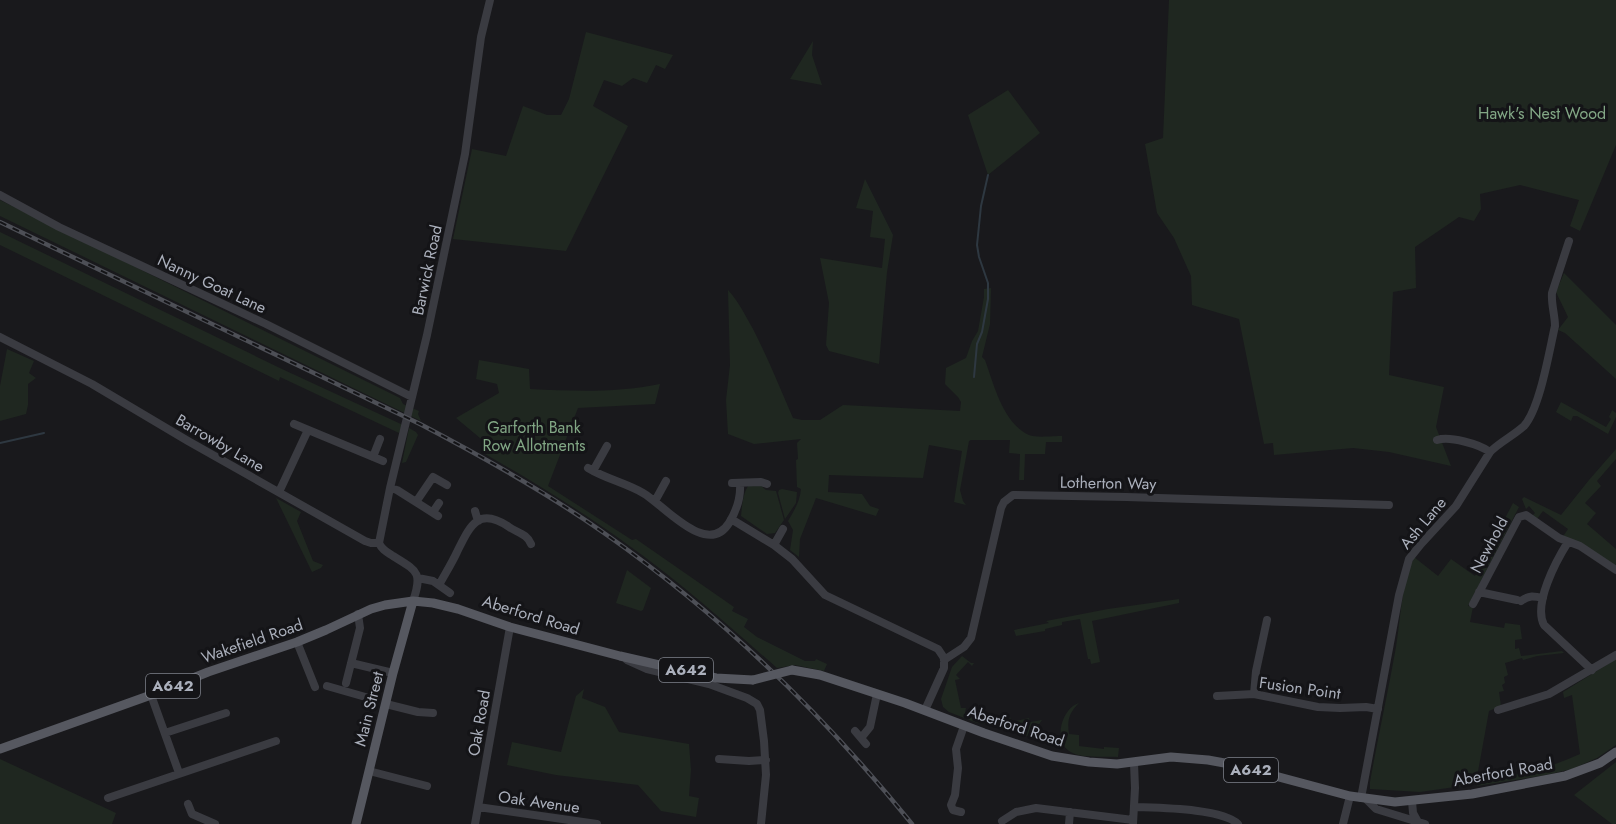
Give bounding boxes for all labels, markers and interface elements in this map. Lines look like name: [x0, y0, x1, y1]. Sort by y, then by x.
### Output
park label: Hawk's Nest Wood: [1478, 102, 1606, 125]
street label: Barwick Road: [406, 223, 448, 317]
street label: Nanny Goat Lane: [154, 249, 270, 319]
street label: Barrowby Lane: [171, 408, 269, 478]
park label: Garforth Bank Row Allotments: [482, 416, 586, 457]
street label: Lotherton Way: [1060, 471, 1157, 495]
street label: Ash Lane: [1394, 492, 1452, 554]
street label: Newhold: [1464, 513, 1514, 577]
street label: Aberford Road: [480, 589, 582, 641]
street label: Wakefield Road: [198, 613, 306, 669]
road number: A642: [659, 658, 713, 682]
street label: Main Street: [349, 669, 389, 749]
street label: Fusion Point: [1258, 671, 1342, 705]
road number: A642: [146, 674, 200, 698]
street label: Oak Road: [462, 688, 496, 758]
street label: Aberford Road: [965, 700, 1067, 752]
street label: Aberford Road: [1451, 752, 1555, 792]
road number: A642: [1224, 758, 1278, 782]
street label: Oak Avenue: [497, 785, 581, 819]

